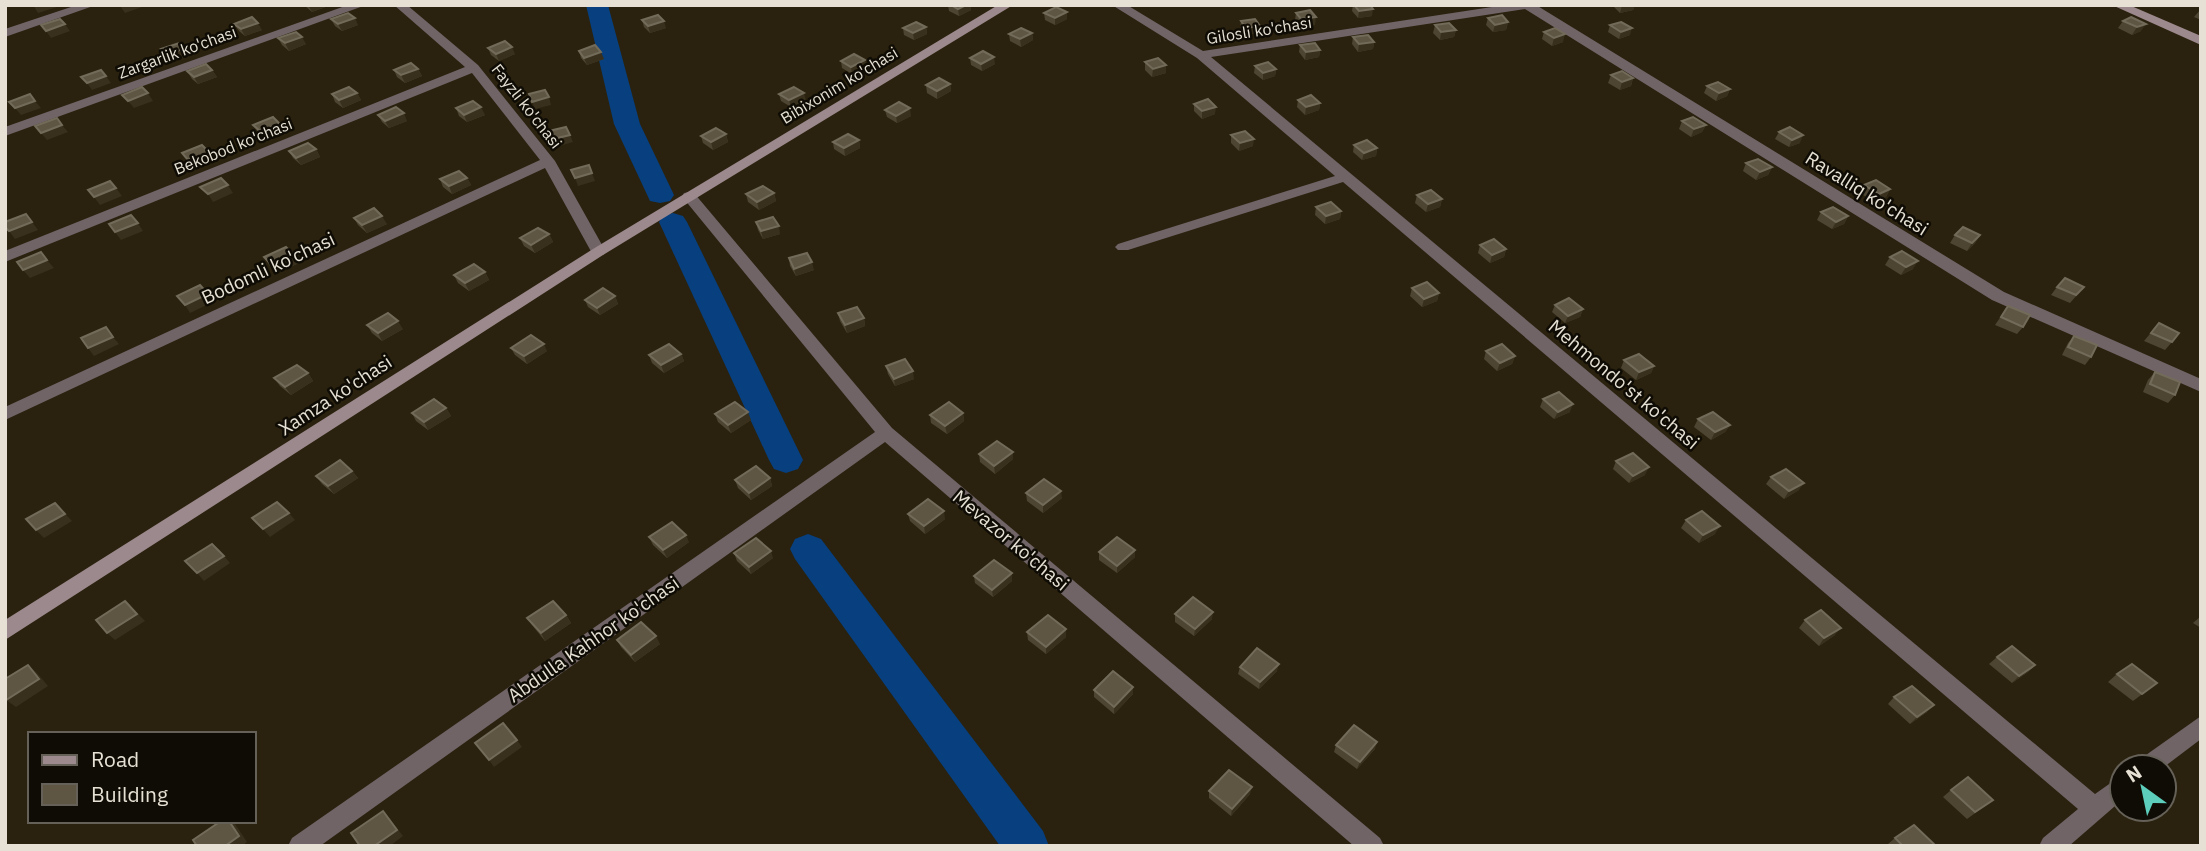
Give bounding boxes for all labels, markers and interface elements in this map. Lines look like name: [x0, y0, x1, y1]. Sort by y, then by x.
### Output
street label: Gilosli ko'chasi: [1205, 12, 1313, 48]
street label: Zargarlik ko'chasi: [115, 21, 239, 83]
street label: Bibixonim ko'chasi: [777, 42, 901, 128]
street label: Fayzli ko'chasi: [488, 60, 566, 152]
street label: Bekobod ko'chasi: [171, 113, 295, 179]
street label: Ravalliq ko'chasi: [1801, 146, 1933, 240]
street label: Bodomli ko'chasi: [198, 227, 338, 309]
street label: Mehmondo'st ko'chasi: [1544, 314, 1704, 454]
street label: Xamza ko'chasi: [274, 349, 396, 441]
street label: Mevazor ko'chasi: [948, 484, 1074, 596]
street label: Abdulla Kahhor ko'chasi: [503, 571, 683, 707]
legend: [28, 732, 256, 823]
text: Road: [91, 745, 139, 773]
north arrow: [2108, 753, 2178, 823]
text: N: [2121, 760, 2146, 788]
text: Building: [91, 780, 168, 808]

